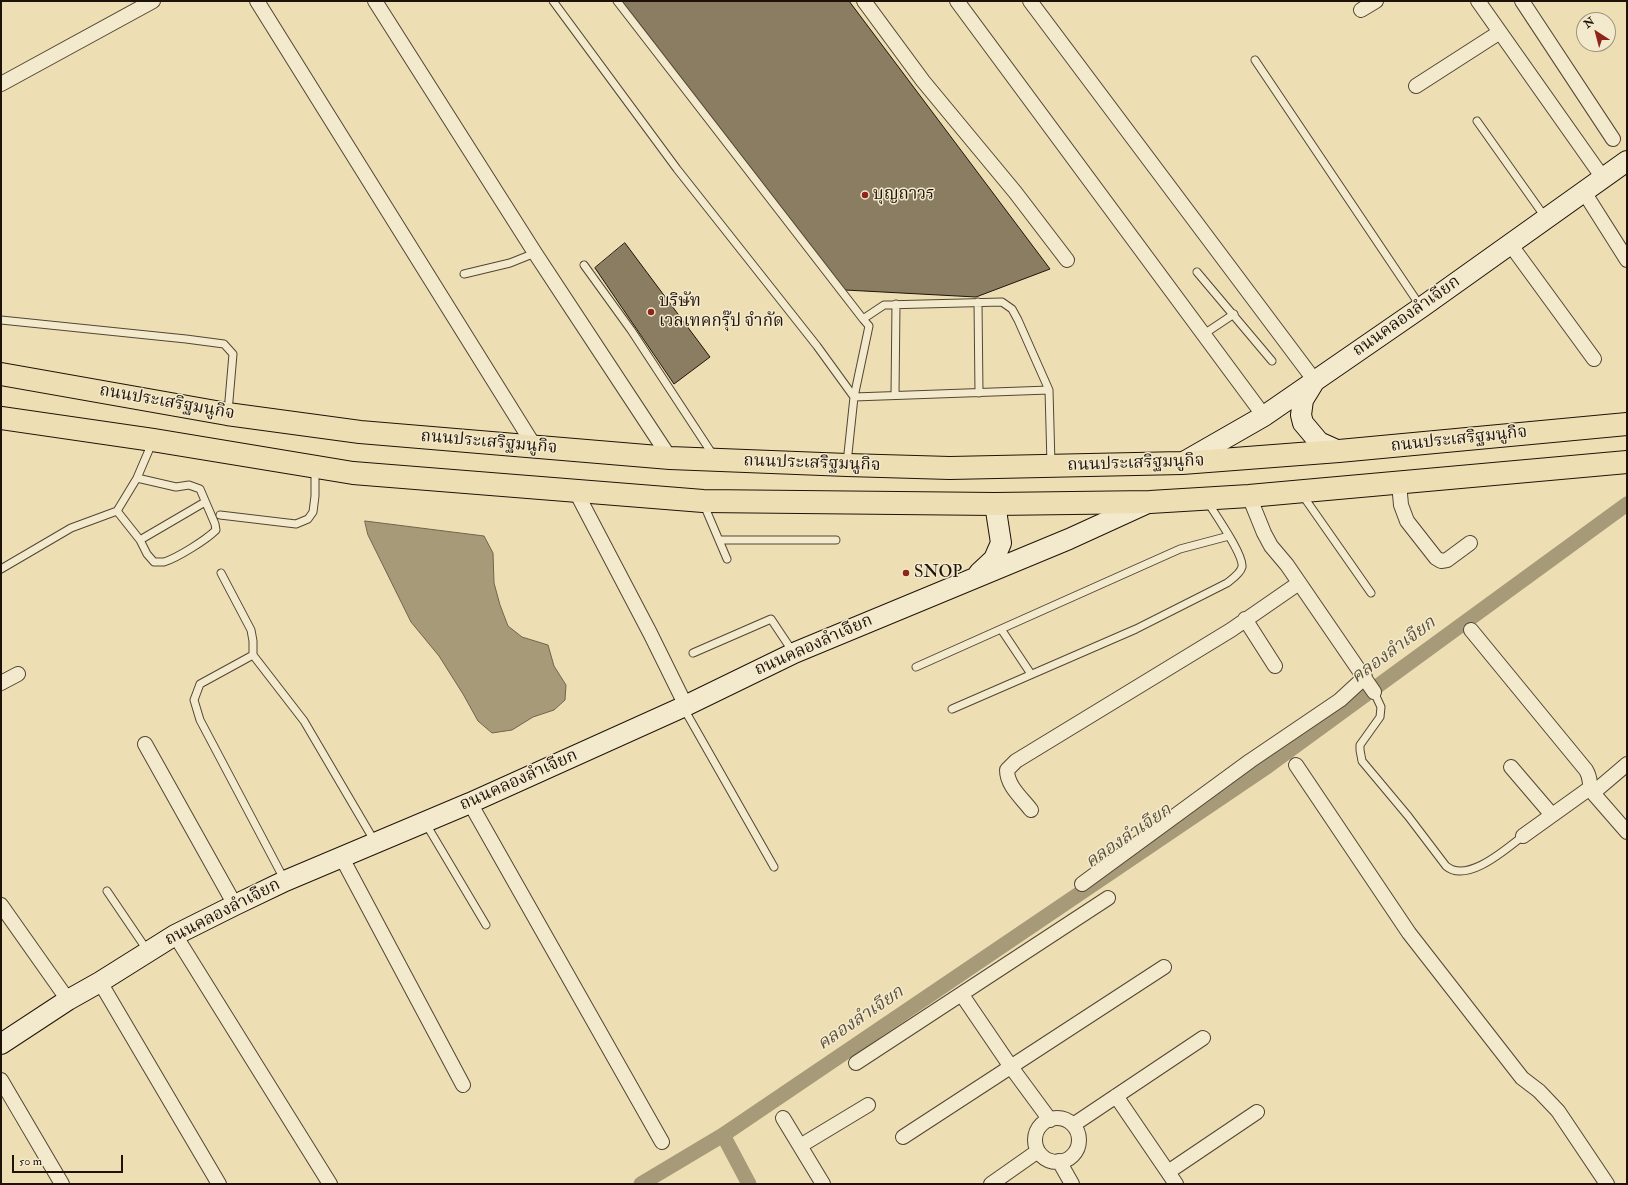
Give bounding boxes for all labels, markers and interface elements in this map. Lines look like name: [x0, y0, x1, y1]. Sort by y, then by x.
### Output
north arrow: [1576, 12, 1616, 52]
text: N: [1581, 15, 1597, 31]
place label: บุญถาวร: [873, 185, 934, 205]
marker: บุญถาวร: [860, 190, 870, 200]
street label: ถนนคลองลำเจียก: [1349, 272, 1465, 362]
place label: บริษัท เวลเทคกรุ๊ป จำกัด: [659, 292, 784, 332]
marker: บริษัท เวลเทคกรุ๊ป จำกัด: [646, 307, 656, 317]
street label: ถนนประเสริฐมนูกิจ: [98, 381, 236, 425]
street label: ถนนประเสริฐมนูกิจ: [1390, 423, 1528, 457]
street label: ถนนประเสริฐมนูกิจ: [420, 427, 558, 459]
street label: ถนนประเสริฐมนูกิจ: [743, 451, 881, 477]
street label: ถนนประเสริฐมนูกิจ: [1067, 451, 1205, 477]
place label: SNOP: [914, 563, 962, 583]
marker: SNOP: [901, 568, 911, 578]
street label: ถนนคลองลำเจียก: [752, 611, 876, 681]
water label: คลองลำเจียก: [1347, 613, 1441, 689]
street label: ถนนคลองลำเจียก: [457, 746, 581, 816]
water label: คลองลำเจียก: [1082, 800, 1176, 874]
street label: ถนนคลองลำเจียก: [162, 875, 284, 951]
water label: คลองลำเจียก: [814, 982, 908, 1056]
scale bar: [14, 1147, 125, 1173]
text: 50 m: [19, 1154, 42, 1169]

